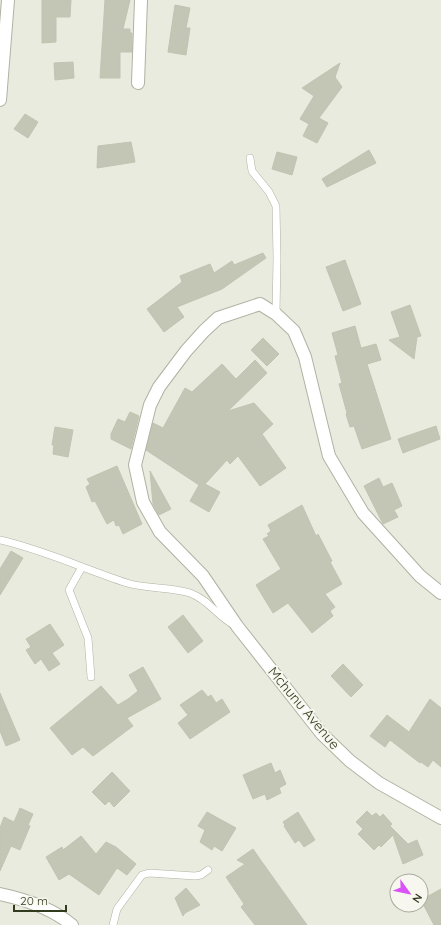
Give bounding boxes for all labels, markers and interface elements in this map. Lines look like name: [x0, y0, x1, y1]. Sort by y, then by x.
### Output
street label: Mchunu Avenue: [264, 663, 344, 753]
north arrow: [389, 873, 429, 913]
scale bar: [14, 887, 66, 913]
text: N: [409, 891, 425, 906]
text: 20 m: [20, 893, 48, 908]

